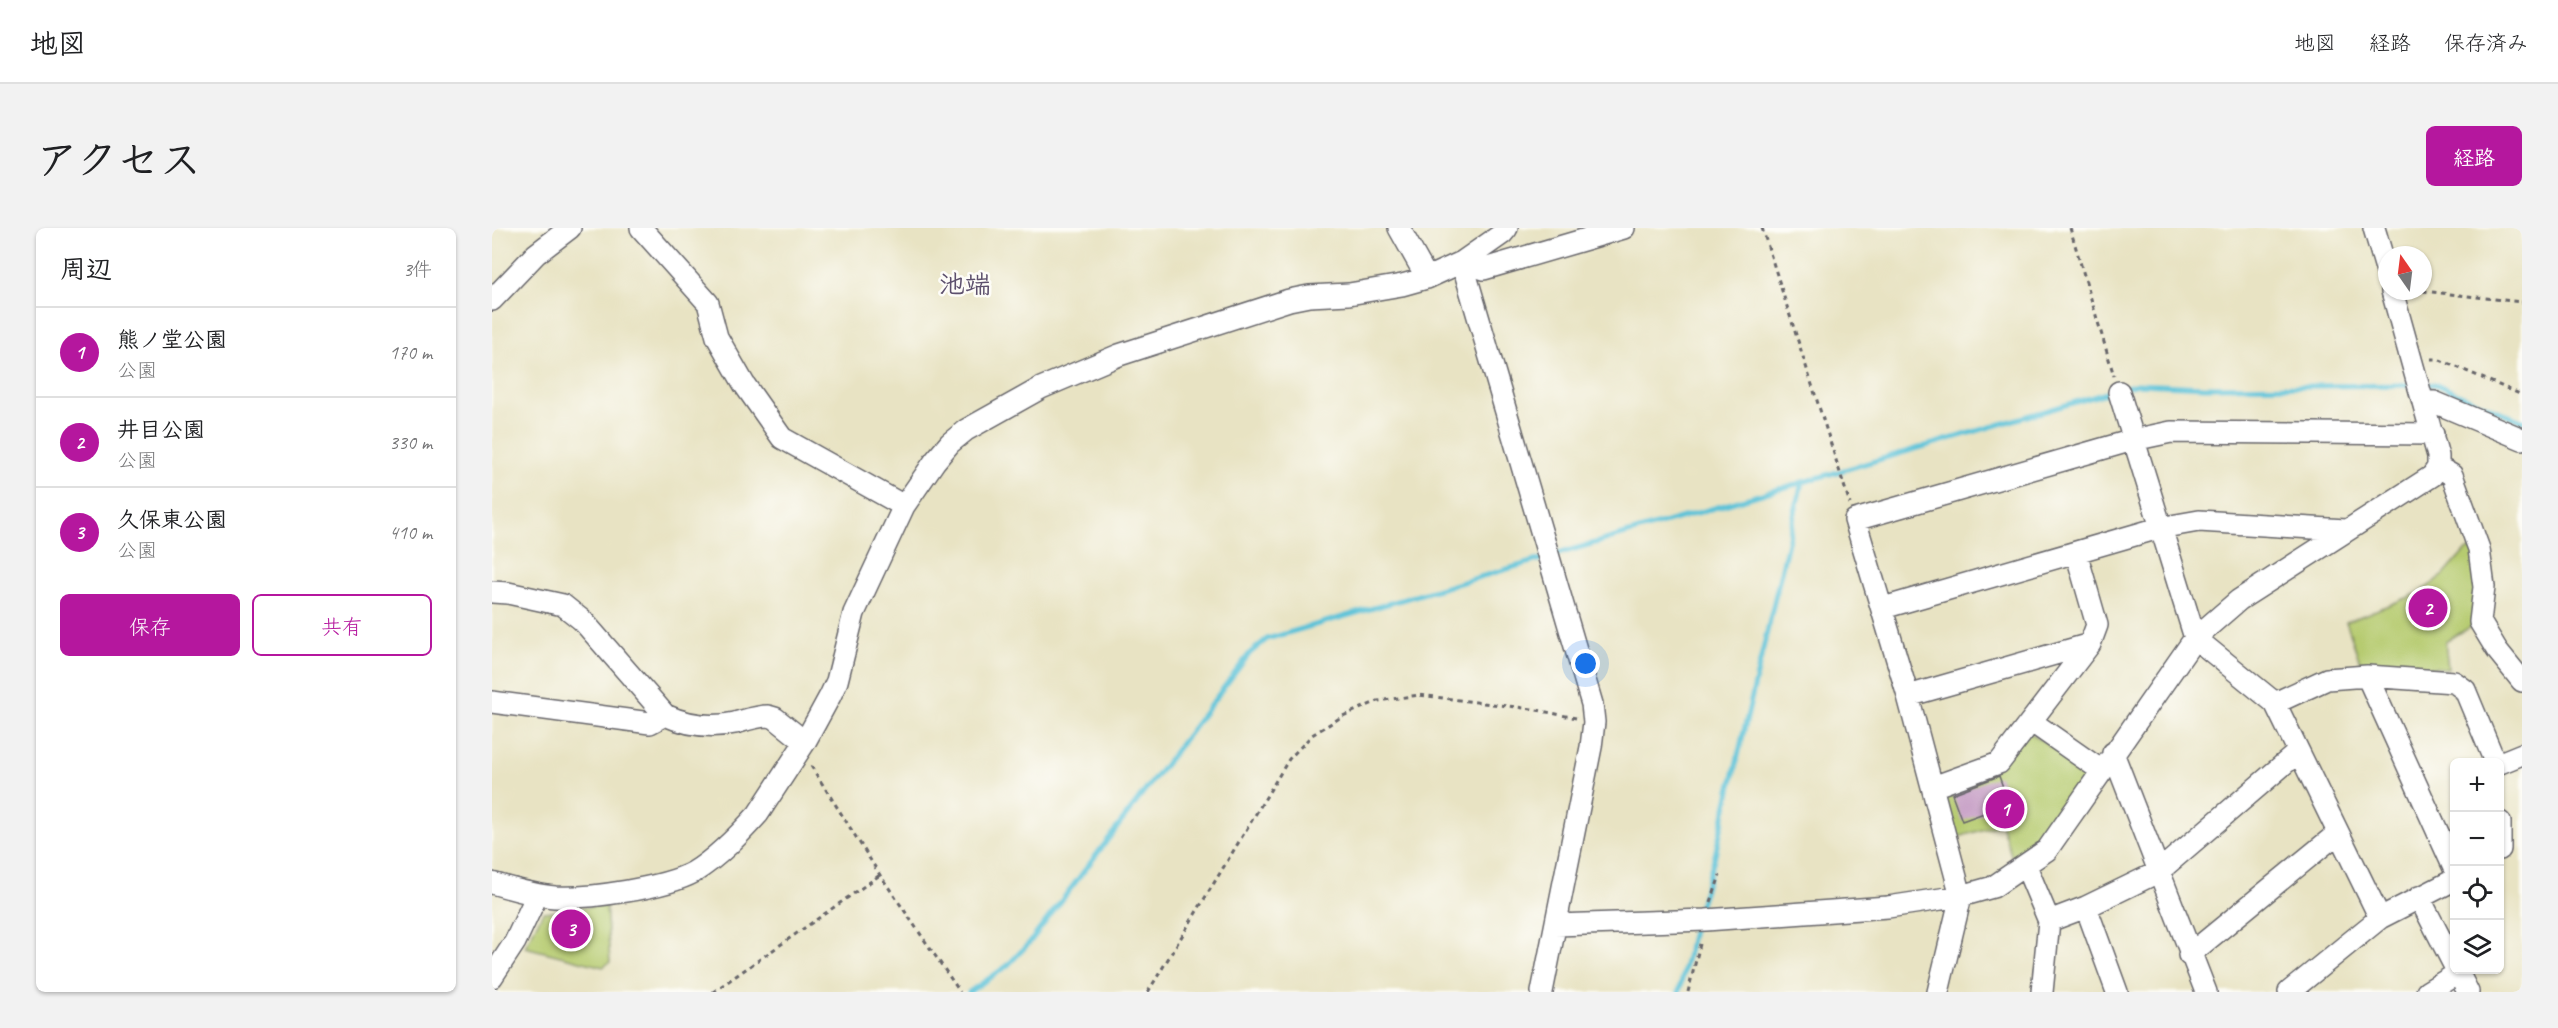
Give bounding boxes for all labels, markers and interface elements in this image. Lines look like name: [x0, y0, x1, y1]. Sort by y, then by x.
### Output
text: 地図: [30, 26, 86, 61]
text: 地図: [2294, 30, 2336, 56]
text: 経路: [2369, 30, 2411, 56]
text: 保存済み: [2444, 30, 2528, 56]
button: 経路: [2426, 126, 2522, 186]
text: アクセス: [36, 134, 201, 187]
north arrow: [2378, 246, 2432, 300]
text: 周辺: [60, 253, 112, 286]
text: 3件: [403, 257, 432, 282]
district label: 池端: [939, 268, 991, 301]
text: 熊ノ堂公園: [117, 326, 227, 354]
text: 1: [75, 340, 84, 365]
text: 170 m: [389, 340, 432, 365]
text: 公園: [117, 358, 157, 383]
text: 井目公園: [117, 416, 205, 444]
text: 2: [75, 430, 84, 455]
text: 330 m: [389, 430, 432, 455]
text: 公園: [117, 448, 157, 473]
text: 久保東公園: [117, 506, 227, 534]
text: 3: [75, 520, 84, 545]
text: 410 m: [389, 520, 432, 545]
text: 公園: [117, 538, 157, 563]
pin: 2: [2408, 586, 2448, 631]
button: 保存: [60, 594, 240, 656]
button: 共有: [252, 594, 432, 656]
your location: [1571, 649, 1600, 678]
map controls: [2450, 758, 2504, 974]
button: +: [2450, 758, 2504, 812]
pin: 1: [1986, 786, 2024, 832]
button: −: [2450, 812, 2504, 866]
button: locate: [2450, 866, 2504, 920]
pin: 3: [552, 906, 590, 952]
button: layers: [2450, 920, 2504, 974]

